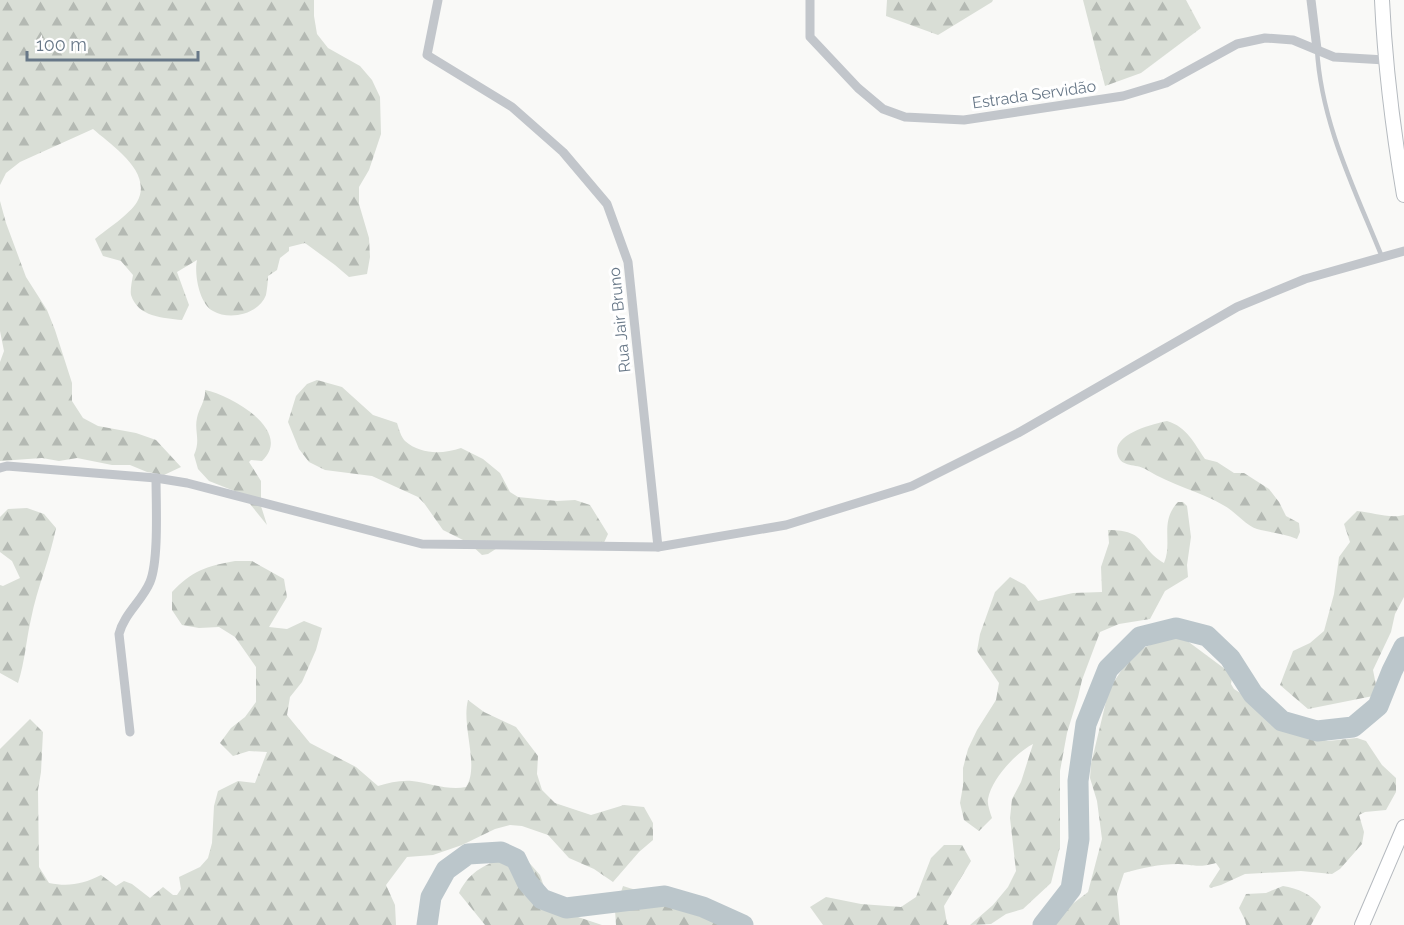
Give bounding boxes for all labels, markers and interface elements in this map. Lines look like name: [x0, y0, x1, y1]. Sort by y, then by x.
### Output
scale bar: [27, 24, 198, 62]
text: 100 m: [36, 34, 87, 55]
street label: Estrada Servidão: [971, 76, 1097, 113]
street label: Rua Jair Bruno: [605, 266, 634, 374]

